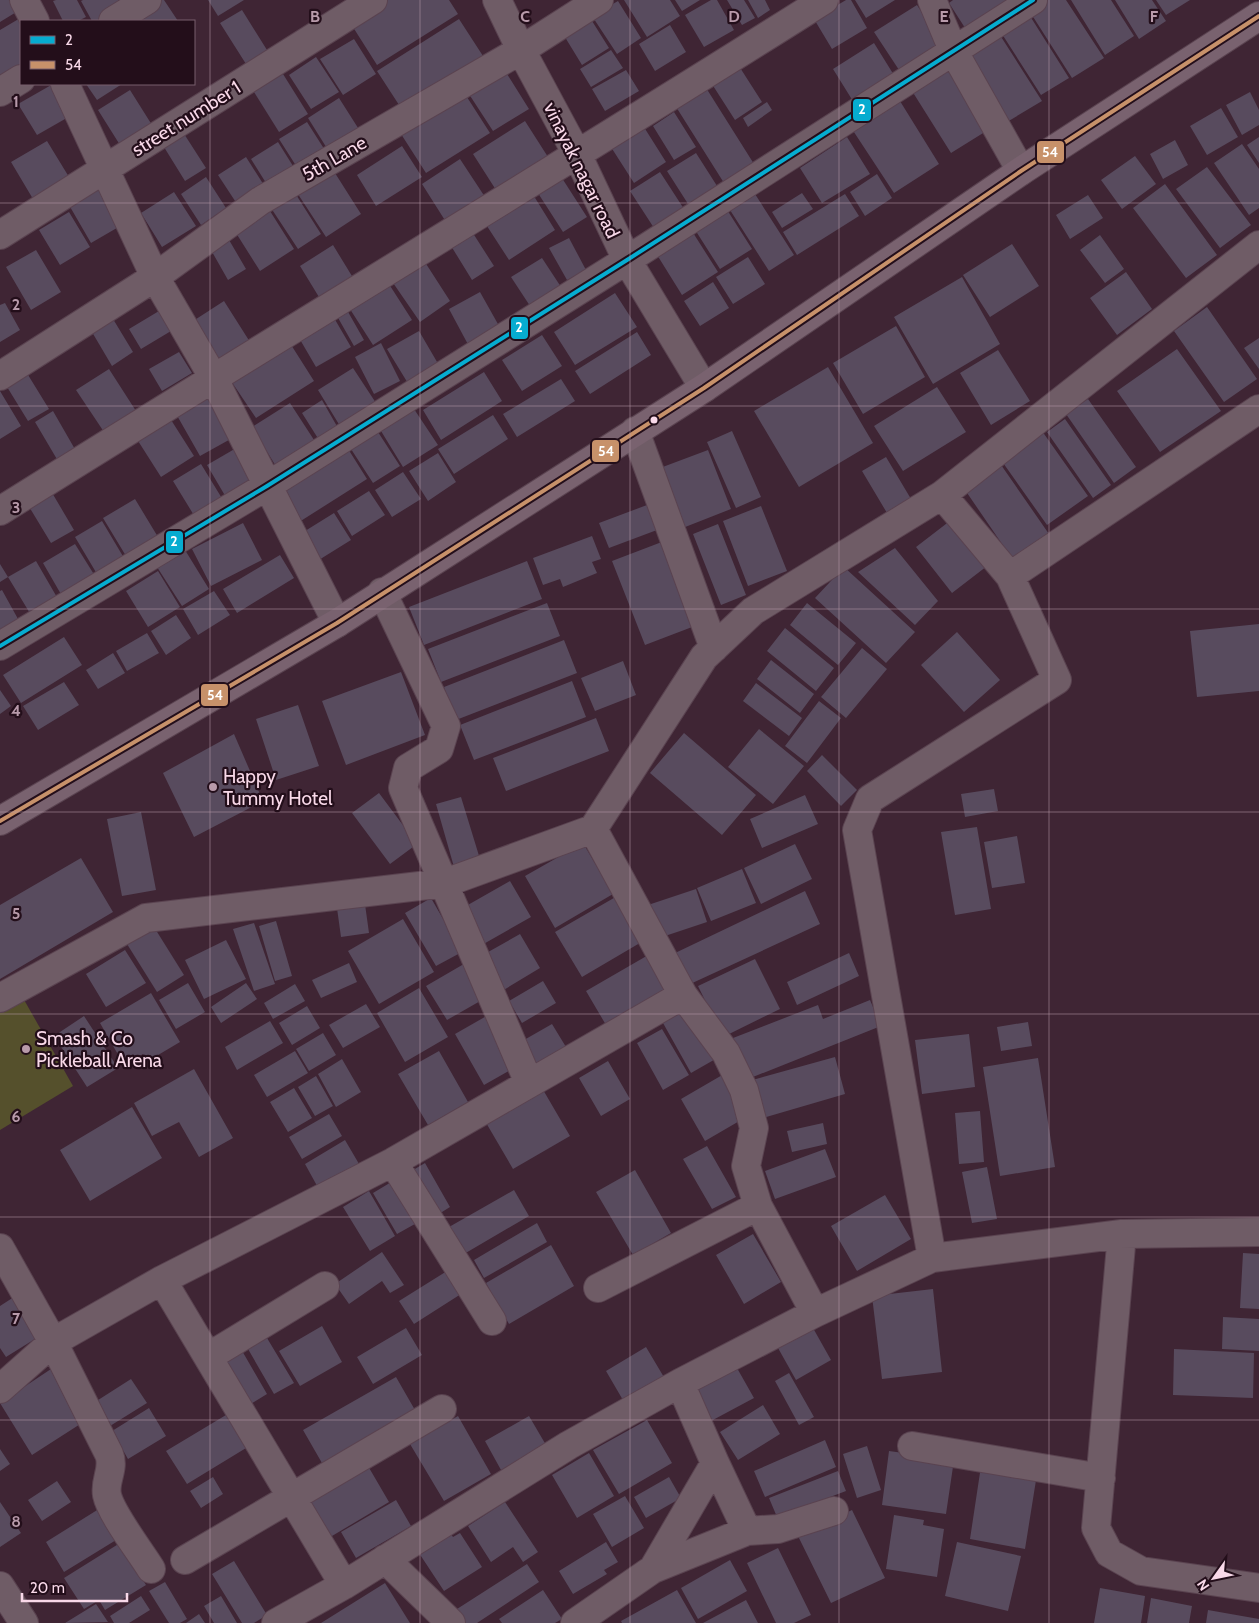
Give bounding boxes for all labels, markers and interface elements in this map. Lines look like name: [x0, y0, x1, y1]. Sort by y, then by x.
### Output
text: B: [310, 7, 320, 26]
text: C: [520, 7, 530, 26]
text: D: [728, 7, 740, 26]
text: E: [939, 7, 949, 26]
text: F: [1150, 7, 1159, 26]
legend: [20, 20, 195, 85]
text: 2: [65, 31, 73, 49]
text: 54: [65, 56, 82, 74]
street label: street number 1: [128, 76, 245, 161]
text: 1: [13, 92, 19, 111]
street label: vinayak nagar road: [539, 98, 624, 242]
line badge: 2: [852, 98, 872, 122]
text: 2: [858, 100, 866, 118]
street label: 5th Lane: [298, 131, 371, 186]
line badge: 54: [1036, 140, 1065, 164]
text: 54: [1042, 143, 1058, 161]
text: 2: [12, 295, 20, 314]
line badge: 2: [510, 316, 529, 340]
text: 2: [515, 318, 523, 336]
unlabelled marker: [649, 415, 659, 425]
line badge: 54: [591, 439, 620, 463]
text: 54: [598, 442, 614, 460]
text: 3: [12, 498, 20, 517]
line badge: 2: [165, 530, 184, 554]
text: 2: [170, 532, 178, 550]
line badge: 54: [200, 683, 229, 707]
text: 54: [207, 686, 223, 704]
text: 4: [11, 701, 21, 720]
place label: Happy Tummy Hotel: [223, 765, 333, 810]
marker: Happy Tummy Hotel: [207, 781, 219, 793]
text: 5: [12, 904, 20, 923]
place label: Smash & Co Pickleball Arena: [36, 1027, 162, 1072]
marker: Smash & Co Pickleball Arena: [20, 1043, 32, 1055]
text: 6: [12, 1107, 21, 1126]
text: 7: [12, 1309, 21, 1328]
text: 8: [11, 1512, 21, 1531]
north arrow: [1189, 1553, 1239, 1603]
scale bar: [22, 1570, 128, 1602]
text: N: [1193, 1576, 1213, 1594]
text: 20 m: [30, 1579, 65, 1597]

